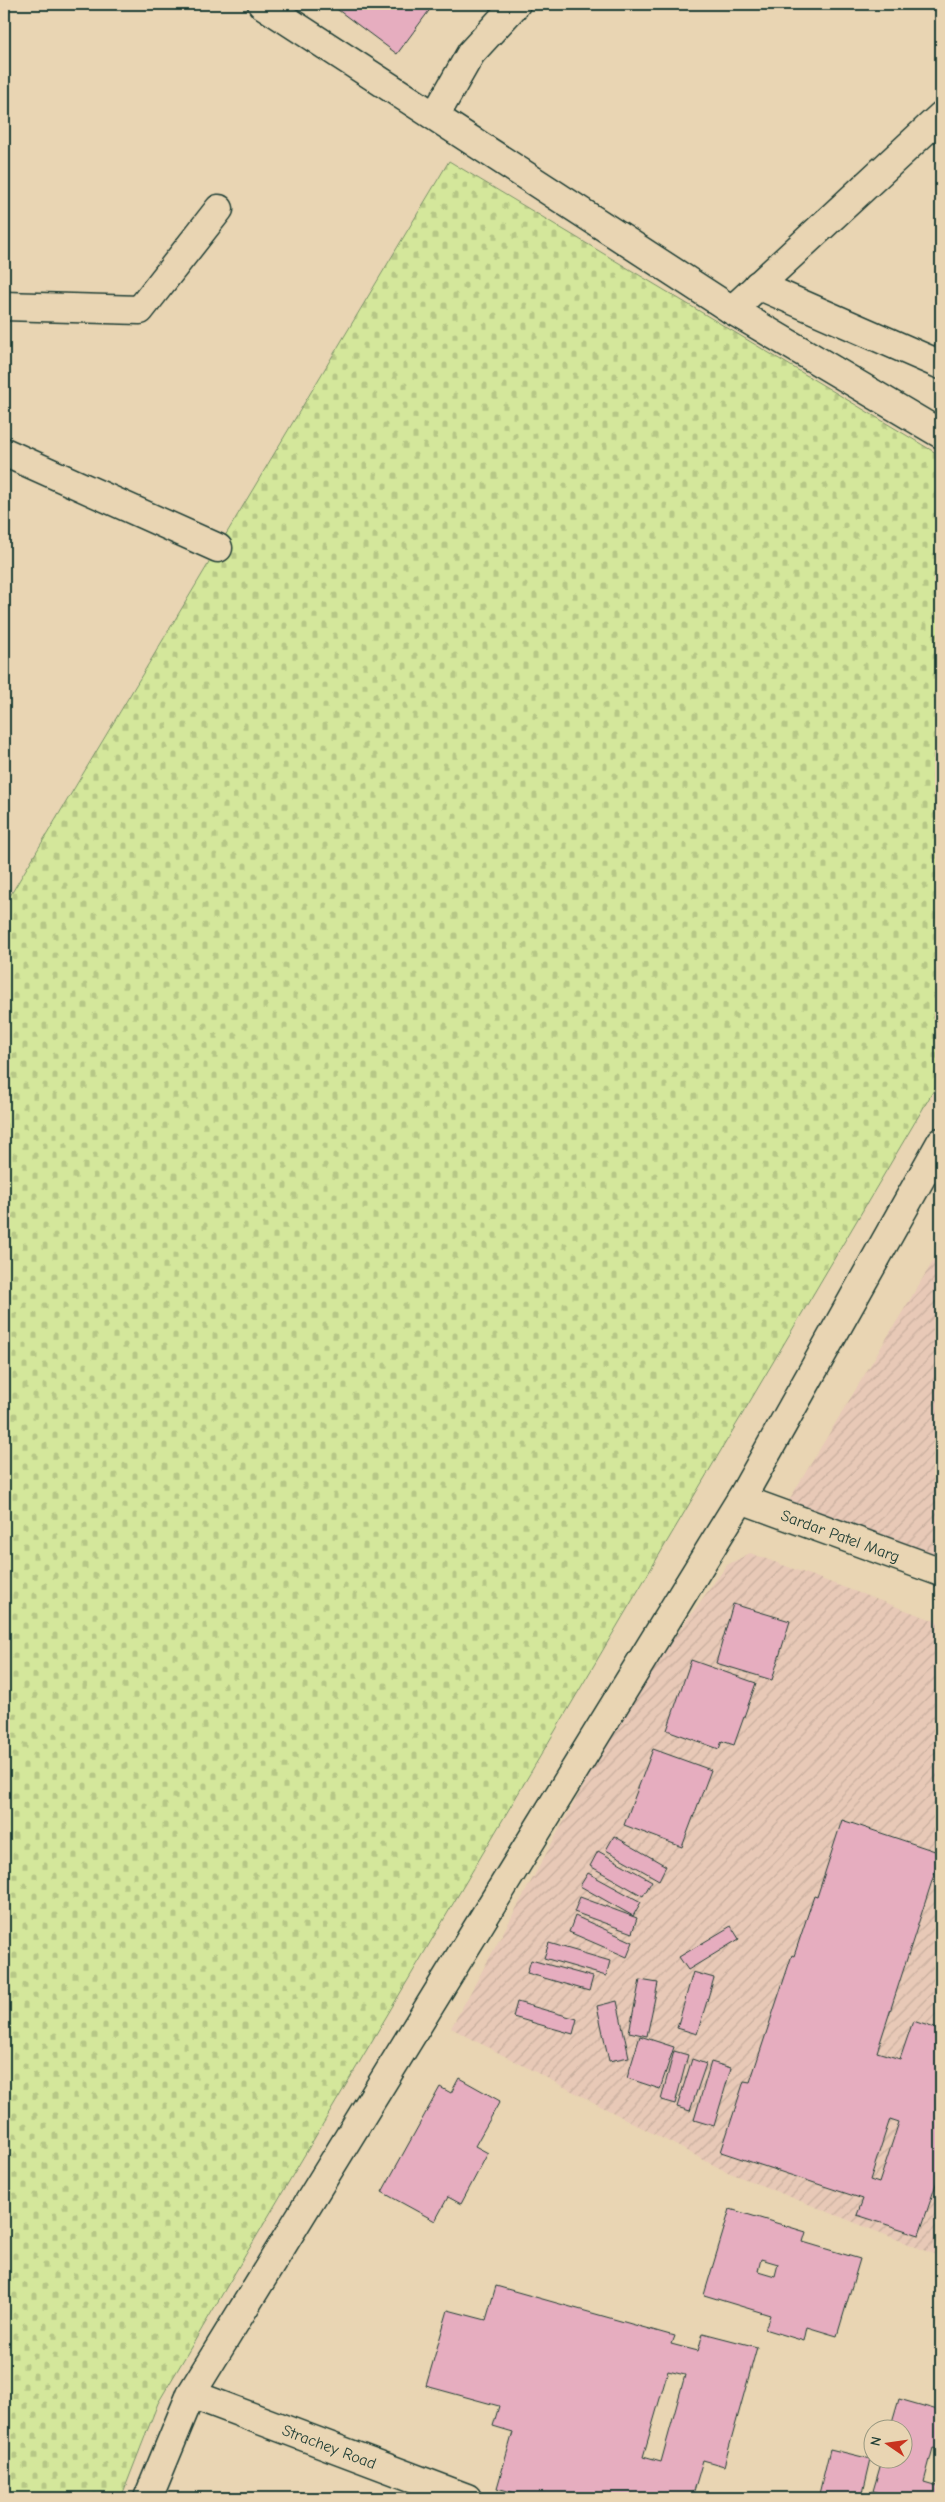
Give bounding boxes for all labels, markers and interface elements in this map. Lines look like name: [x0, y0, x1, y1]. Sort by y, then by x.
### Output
street label: Sardar Patel Marg: [778, 1506, 902, 1566]
north arrow: [862, 2420, 912, 2470]
street label: Strachey Road: [280, 2421, 379, 2473]
text: N: [867, 2435, 885, 2448]

